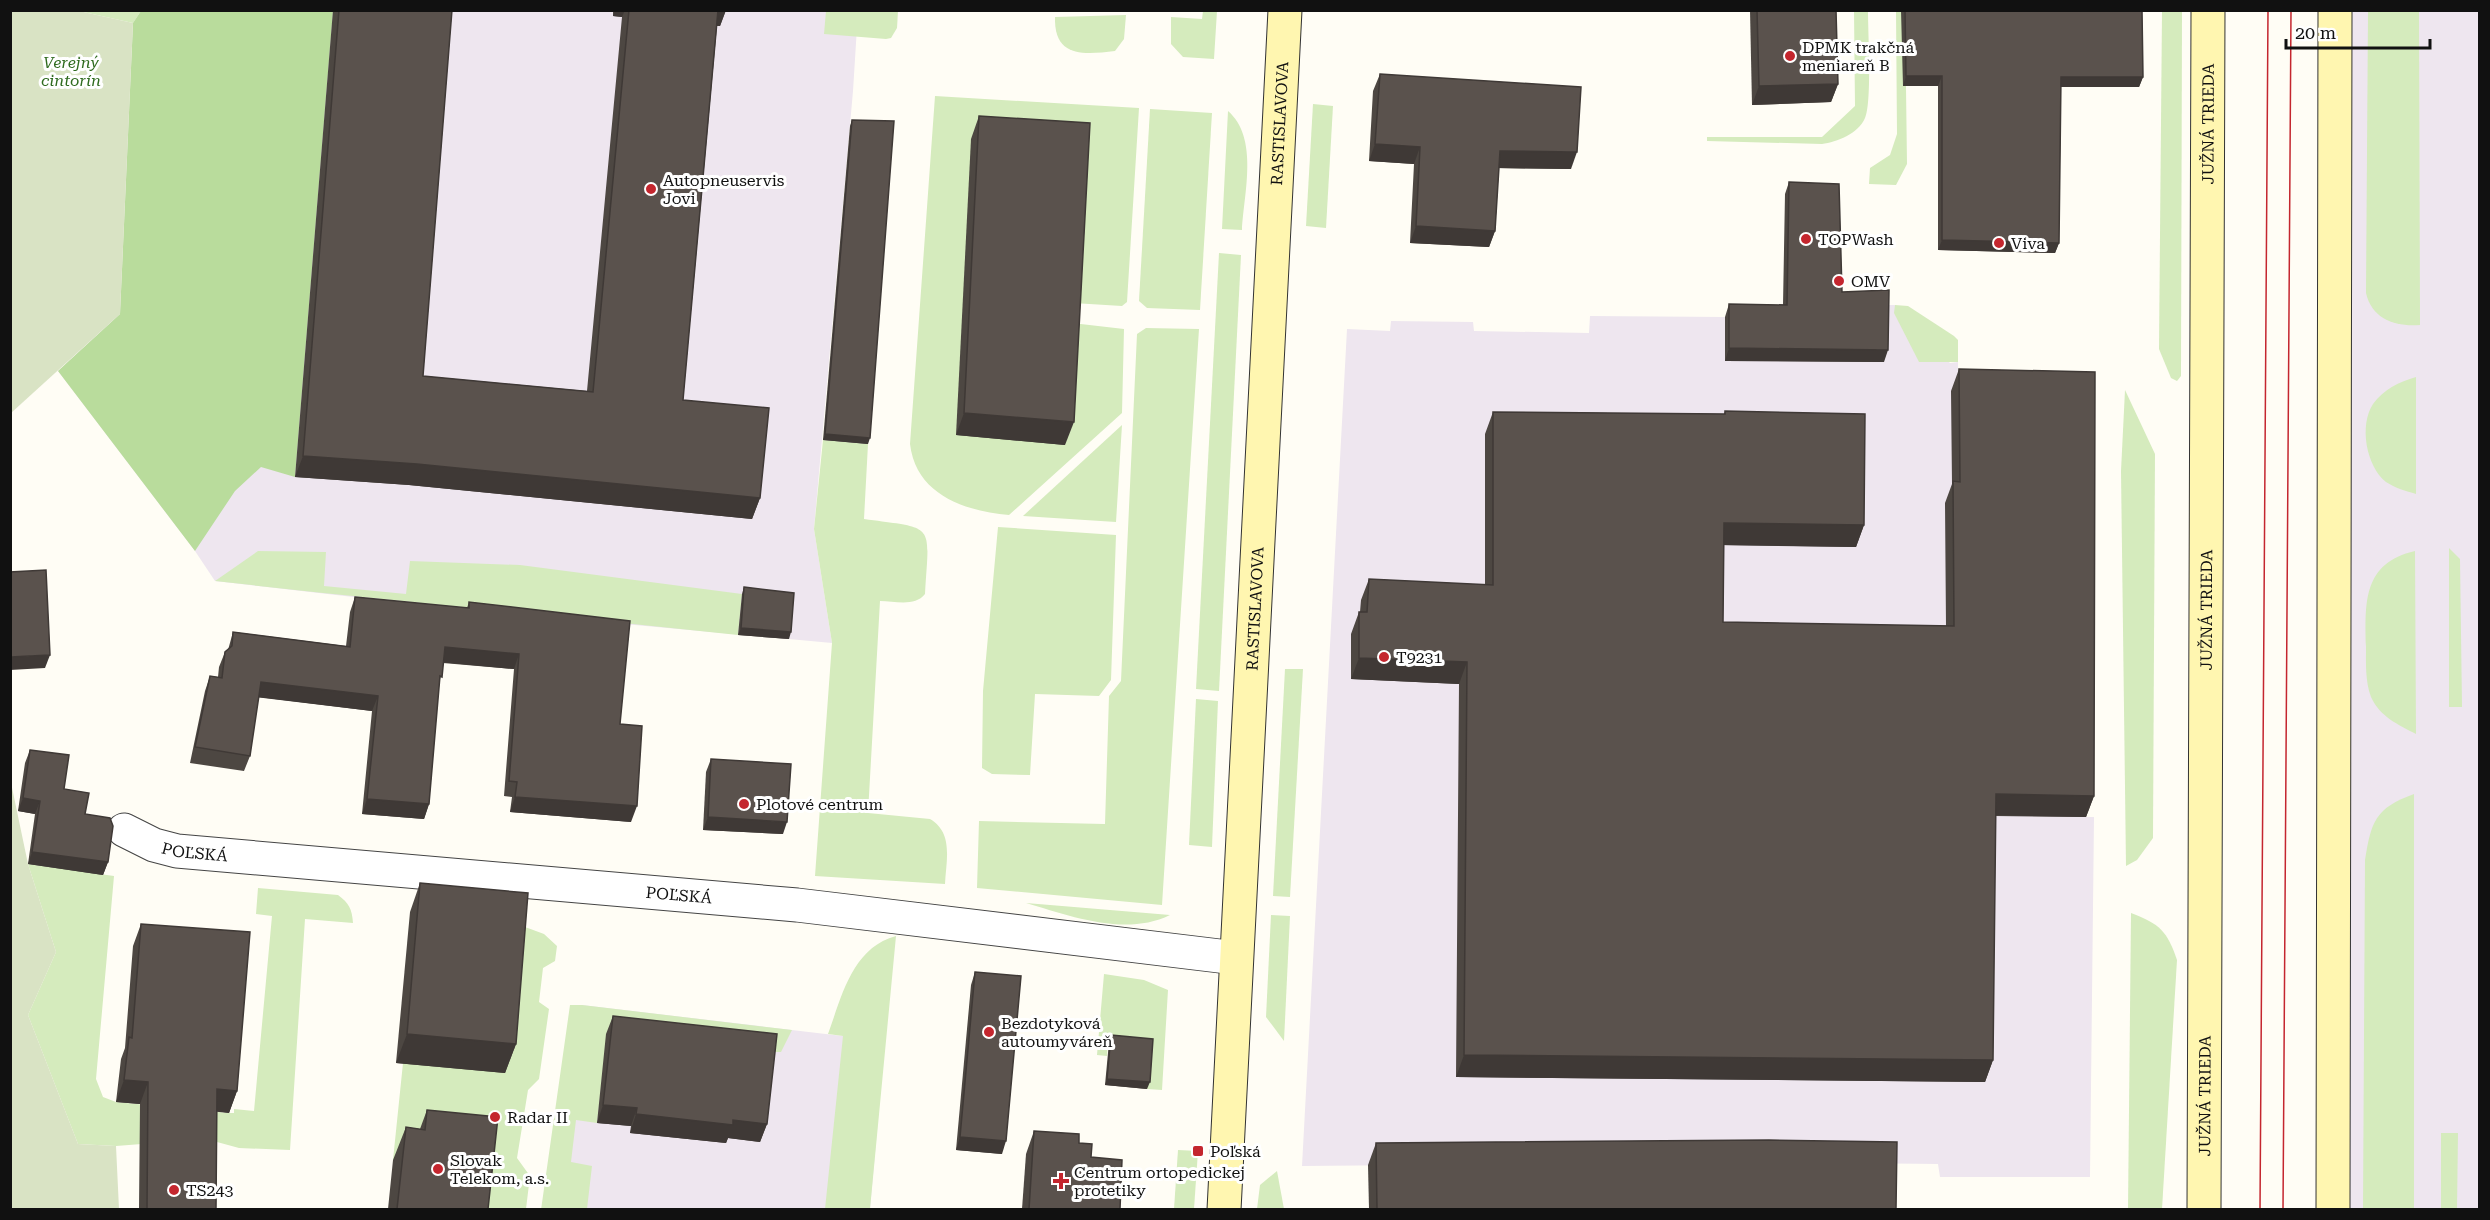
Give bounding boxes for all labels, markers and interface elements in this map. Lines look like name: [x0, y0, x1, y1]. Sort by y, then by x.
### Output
scale bar: [2286, 12, 2430, 50]
text: 20 m: [2295, 22, 2336, 43]
place label: DPMK trakčná meniareň B: [1802, 38, 1914, 75]
marker: DPMK trakčná meniareň B: [1783, 49, 1797, 63]
park label: Verejný cintorín: [41, 53, 101, 90]
street label: RASTISLAVOVA: [1267, 60, 1292, 186]
street label: JUŽNÁ TRIEDA: [2198, 63, 2218, 185]
place label: Autopneuservis Jovi: [663, 171, 785, 208]
marker: Autopneuservis Jovi: [644, 182, 658, 196]
place label: TOPWash: [1818, 230, 1894, 249]
marker: TOPWash: [1799, 232, 1813, 246]
place label: Viva: [2011, 234, 2045, 253]
marker: Viva: [1992, 236, 2006, 250]
place label: OMV: [1851, 272, 1891, 291]
marker: OMV: [1832, 274, 1846, 288]
street label: RASTISLAVOVA: [1242, 546, 1268, 671]
street label: JUŽNÁ TRIEDA: [2197, 549, 2216, 671]
place label: T9231: [1396, 648, 1443, 667]
marker: T9231: [1377, 650, 1391, 664]
place label: Plotové centrum: [756, 795, 884, 814]
marker: Plotové centrum: [737, 797, 751, 811]
street label: POĽSKÁ: [159, 838, 229, 865]
street label: POĽSKÁ: [645, 883, 713, 908]
place label: Bezdotyková autoumyváreň: [1001, 1014, 1113, 1051]
marker: Bezdotyková autoumyváreň: [982, 1025, 996, 1039]
street label: JUŽNÁ TRIEDA: [2195, 1035, 2215, 1157]
place label: Radar II: [507, 1108, 568, 1127]
marker: Radar II: [488, 1110, 502, 1124]
place label: Poľská: [1210, 1142, 1261, 1161]
marker: Poľská: [1191, 1144, 1205, 1158]
place label: Slovak Telekom, a.s.: [450, 1151, 549, 1188]
marker: Slovak Telekom, a.s.: [431, 1162, 445, 1176]
place label: Centrum ortopedickej protetiky: [1074, 1163, 1245, 1200]
marker: Centrum ortopedickej protetiky: [1052, 1172, 1070, 1190]
place label: TS243: [186, 1181, 234, 1200]
marker: TS243: [167, 1183, 181, 1197]

